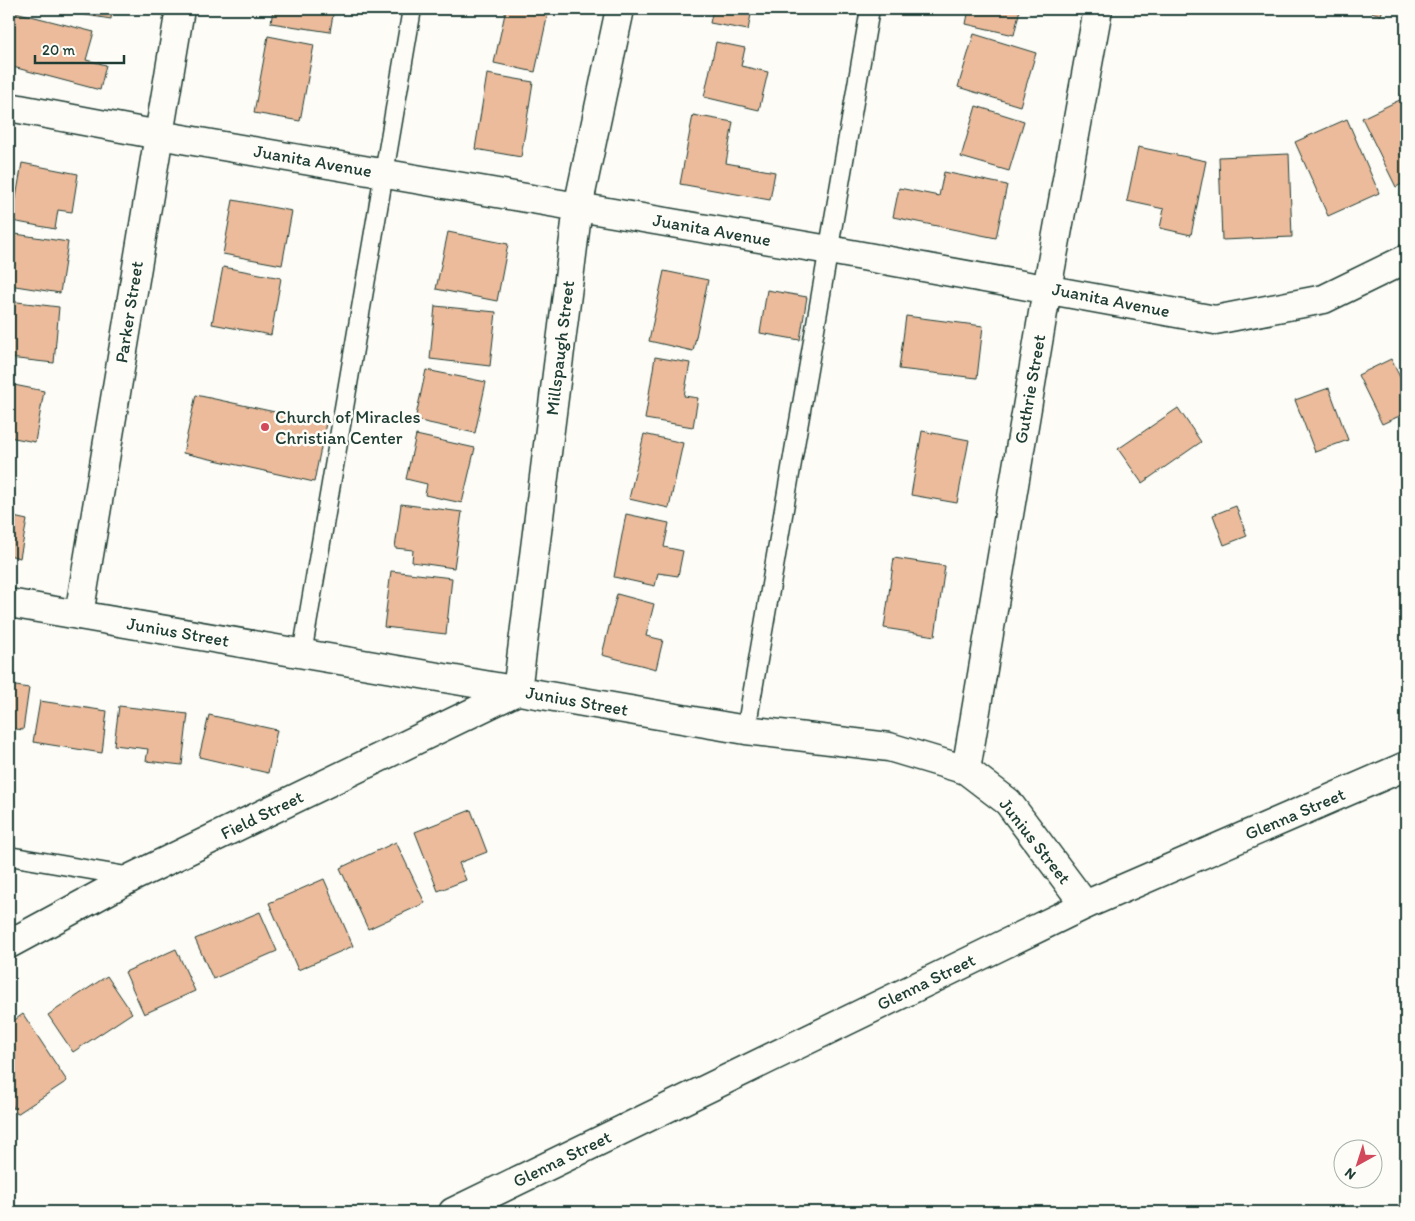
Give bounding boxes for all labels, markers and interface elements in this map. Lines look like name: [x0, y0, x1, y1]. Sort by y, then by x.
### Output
scale bar: [35, 32, 124, 64]
text: 20 m: [42, 41, 76, 59]
street label: Juanita Avenue: [252, 140, 374, 182]
street label: Juanita Avenue: [651, 209, 773, 251]
street label: Parker Street: [110, 259, 148, 365]
street label: Juanita Avenue: [1050, 278, 1172, 322]
street label: Millspaugh Street: [541, 279, 579, 417]
street label: Guthrie Street: [1010, 333, 1050, 445]
place label: Church of Miracles Christian Center: [275, 406, 421, 449]
marker: Church of Miracles Christian Center: [259, 421, 271, 433]
street label: Junius Street: [125, 612, 231, 652]
street label: Junius Street: [524, 681, 630, 721]
street label: Glenna Street: [1242, 783, 1349, 845]
street label: Field Street: [217, 785, 307, 844]
street label: Junius Street: [995, 794, 1076, 889]
street label: Glenna Street: [873, 949, 979, 1015]
street label: Glenna Street: [509, 1126, 615, 1192]
north arrow: [1332, 1138, 1382, 1188]
text: N: [1341, 1164, 1359, 1183]

